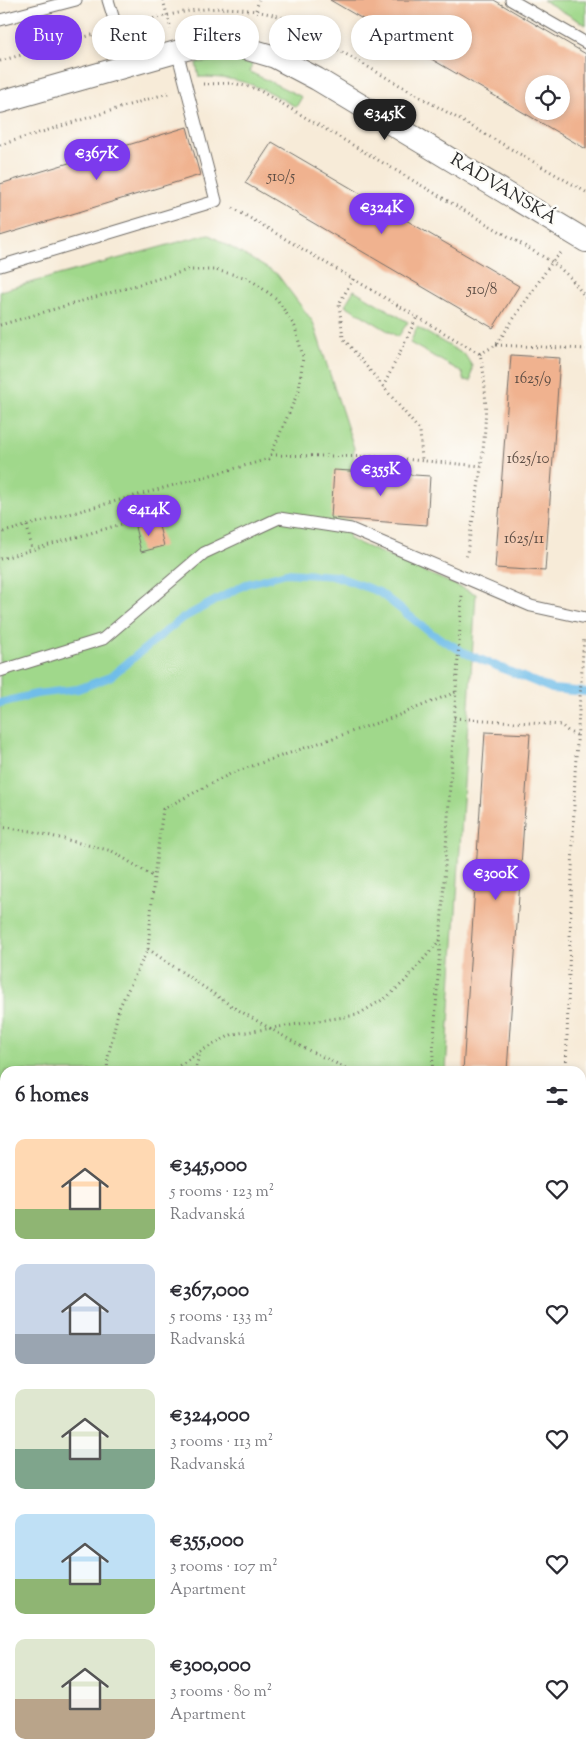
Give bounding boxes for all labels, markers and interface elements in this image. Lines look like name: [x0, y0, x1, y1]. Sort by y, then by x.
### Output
chip: Buy: [15, 15, 82, 60]
chip: Rent: [92, 15, 165, 60]
chip: Filters: [175, 15, 259, 60]
chip: New: [269, 15, 341, 60]
chip: Apartment: [351, 15, 472, 60]
map controls: [525, 75, 570, 120]
button: locate: [525, 75, 570, 120]
pin: €345K: [350, 98, 420, 141]
text: €345K: [364, 103, 406, 126]
pin: €367K: [62, 138, 132, 181]
text: €367K: [75, 143, 119, 166]
street label: RADVANSKÁ: [445, 148, 562, 232]
house number: 510/5: [266, 167, 295, 188]
pin: €324K: [347, 192, 417, 235]
text: €324K: [360, 197, 404, 220]
house number: 510/8: [466, 280, 497, 301]
house number: 1625/9: [515, 369, 551, 390]
house number: 1625/10: [507, 449, 549, 470]
pin: €355K: [346, 454, 416, 497]
text: €355K: [362, 459, 400, 482]
pin: €414K: [114, 494, 184, 537]
text: €414K: [128, 499, 170, 522]
house number: 1625/11: [504, 529, 544, 550]
pin: €300K: [461, 858, 531, 901]
text: €300K: [474, 863, 518, 886]
text: 6 homes: [15, 1081, 89, 1111]
icon: filters: [543, 1082, 571, 1110]
text: €345,000: [170, 1151, 247, 1181]
icon: home: [55, 1159, 115, 1219]
icon: heart: [543, 1175, 571, 1203]
text: 5 rooms · 123 m²: [170, 1181, 274, 1204]
text: Radvanská: [170, 1204, 245, 1227]
text: €367,000: [170, 1276, 249, 1306]
icon: home: [55, 1284, 115, 1344]
icon: heart: [543, 1300, 571, 1328]
text: 5 rooms · 133 m²: [170, 1306, 273, 1329]
text: Radvanská: [170, 1329, 245, 1352]
text: €324,000: [170, 1401, 250, 1431]
icon: home: [55, 1409, 115, 1469]
icon: heart: [543, 1425, 571, 1453]
text: 3 rooms · 113 m²: [170, 1431, 273, 1454]
text: Radvanská: [170, 1454, 245, 1477]
text: €355,000: [170, 1526, 244, 1556]
icon: home: [55, 1534, 115, 1594]
icon: heart: [543, 1550, 571, 1578]
text: 3 rooms · 107 m²: [170, 1556, 278, 1579]
text: Apartment: [170, 1579, 246, 1602]
text: €300,000: [170, 1651, 251, 1681]
icon: home: [55, 1659, 115, 1719]
icon: heart: [543, 1675, 571, 1703]
text: 3 rooms · 80 m²: [170, 1681, 272, 1704]
text: Apartment: [170, 1704, 246, 1727]

